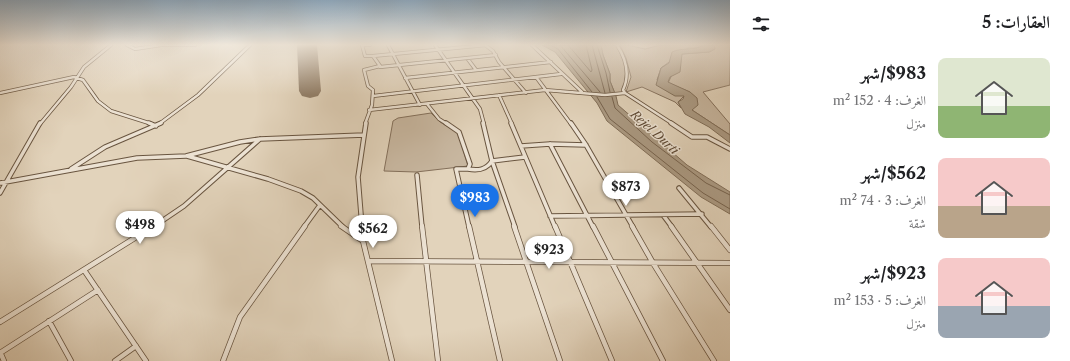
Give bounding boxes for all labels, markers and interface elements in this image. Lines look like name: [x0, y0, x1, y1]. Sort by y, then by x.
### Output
text: العقارات: 5: [982, 12, 1050, 32]
icon: filters: [750, 13, 772, 35]
text: $983/شهر: [860, 63, 926, 83]
icon: home: [970, 74, 1018, 122]
text: الغرف: 4 · 152 m²: [833, 92, 926, 108]
water label: Rejel Durti: [627, 106, 683, 158]
text: منزل: [906, 115, 926, 131]
text: $562/شهر: [861, 163, 926, 183]
pin: $873: [602, 173, 650, 207]
icon: home: [970, 174, 1018, 222]
text: $873: [611, 178, 641, 194]
pin: $983: [451, 184, 499, 218]
text: $983: [460, 189, 490, 205]
text: الغرف: 3 · 74 m²: [840, 192, 926, 208]
pin: $498: [116, 211, 164, 245]
pin: $562: [349, 215, 397, 249]
text: شقة: [909, 215, 926, 231]
text: $498: [125, 216, 155, 232]
text: $562: [358, 220, 388, 236]
pin: $923: [525, 236, 573, 270]
text: $923: [534, 241, 564, 257]
text: $923/شهر: [861, 263, 926, 283]
icon: home: [970, 274, 1018, 322]
text: الغرف: 5 · 153 m²: [834, 292, 926, 308]
text: منزل: [906, 315, 926, 331]

